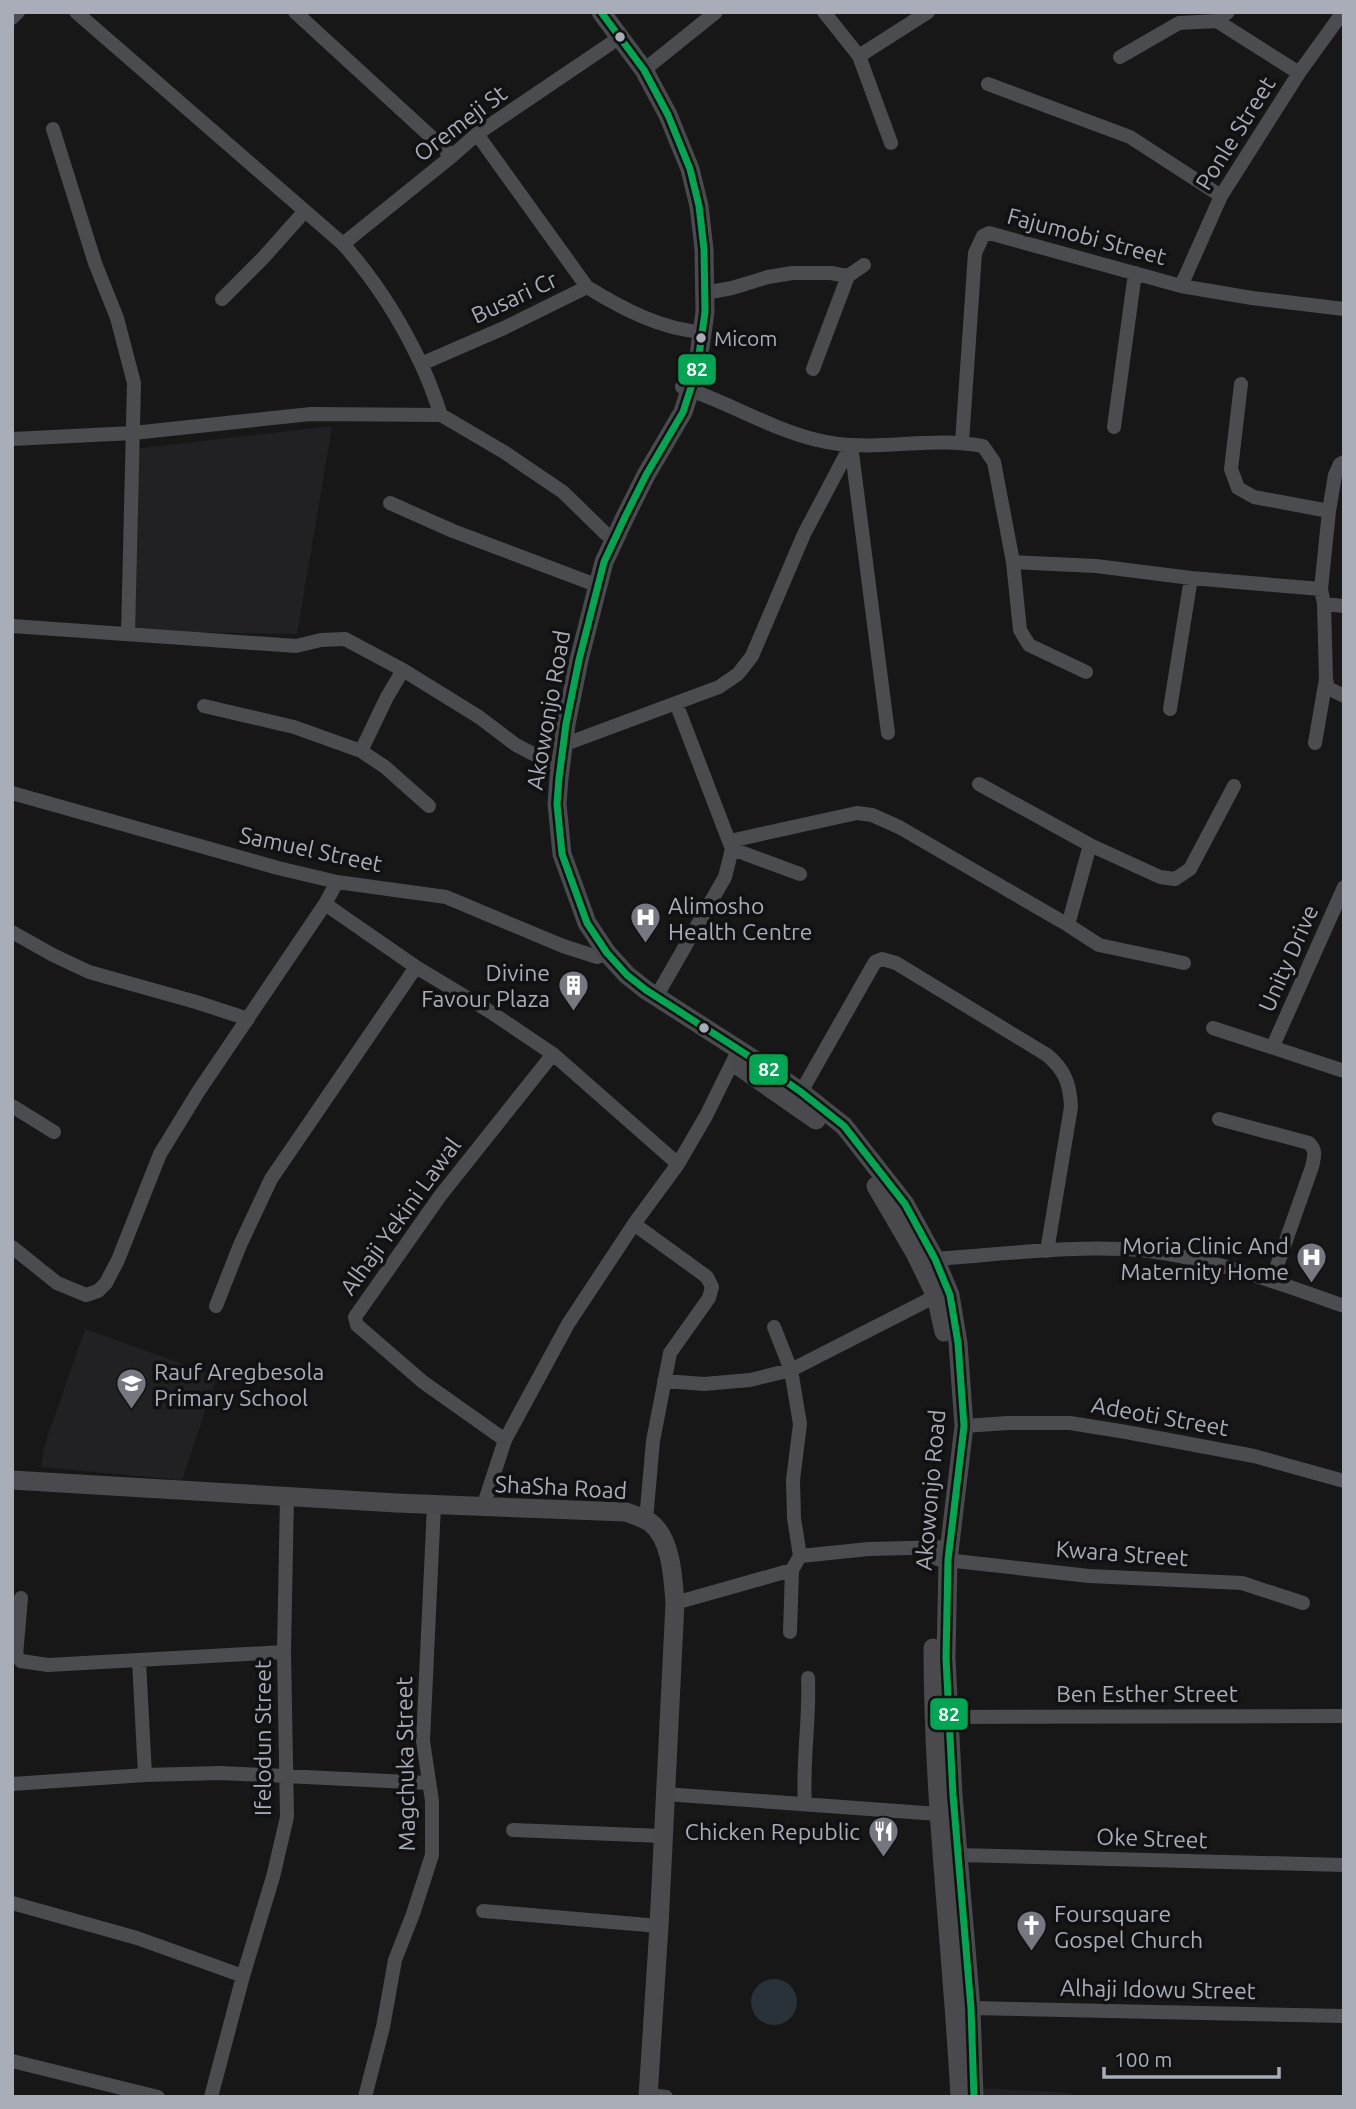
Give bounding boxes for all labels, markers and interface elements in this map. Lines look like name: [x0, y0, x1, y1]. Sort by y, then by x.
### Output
unlabelled marker: [613, 30, 627, 44]
street label: Ponle Street: [1190, 72, 1280, 194]
street label: Oremeji St: [409, 80, 511, 166]
street label: Fajumobi Street: [1005, 203, 1169, 269]
street label: Busari Cr: [467, 266, 561, 328]
place label: Micom: [714, 326, 777, 350]
marker: Micom: [694, 331, 708, 345]
line badge: 82: [677, 353, 717, 386]
text: 82: [686, 358, 708, 380]
street label: Akowonjo Road: [522, 628, 574, 792]
street label: Samuel Street: [237, 822, 385, 876]
place label: Alimosho Health Centre: [668, 893, 812, 944]
hospital icon: Alimosho Health Centre: [628, 901, 662, 945]
street label: Unity Drive: [1253, 901, 1323, 1015]
place label: Divine Favour Plaza: [421, 960, 550, 1011]
building icon: Divine Favour Plaza: [556, 968, 590, 1012]
unlabelled marker: [697, 1021, 711, 1035]
line badge: 82: [748, 1053, 789, 1086]
text: 82: [758, 1058, 780, 1080]
street label: Alhaji Yekini Lawal: [335, 1133, 465, 1299]
place label: Moria Clinic And Maternity Home: [1121, 1233, 1289, 1284]
hospital icon: Moria Clinic And Maternity Home: [1295, 1241, 1329, 1285]
place label: Rauf Aregbesola Primary School: [154, 1359, 324, 1410]
school or university icon: Rauf Aregbesola Primary School: [114, 1367, 148, 1411]
street label: Adeoti Street: [1090, 1392, 1230, 1440]
street label: Akowonjo Road: [911, 1409, 949, 1571]
street label: ShaSha Road: [494, 1471, 628, 1503]
street label: Kwara Street: [1055, 1536, 1189, 1570]
street label: Ifelodun Street: [250, 1660, 275, 1816]
street label: Magchuka Street: [391, 1676, 419, 1852]
street label: Ben Esther Street: [1056, 1681, 1238, 1706]
line badge: 82: [929, 1697, 969, 1731]
text: 82: [938, 1703, 960, 1725]
restaurant icon: Chicken Republic: [866, 1814, 900, 1858]
place label: Chicken Republic: [685, 1819, 860, 1844]
street label: Oke Street: [1096, 1824, 1208, 1852]
place label: Foursquare Gospel Church: [1054, 1901, 1203, 1952]
church icon: Foursquare Gospel Church: [1014, 1909, 1048, 1953]
street label: Alhaji Idowu Street: [1060, 1975, 1256, 2003]
scale bar: [1104, 2036, 1279, 2080]
text: 100 m: [1114, 2047, 1172, 2071]

